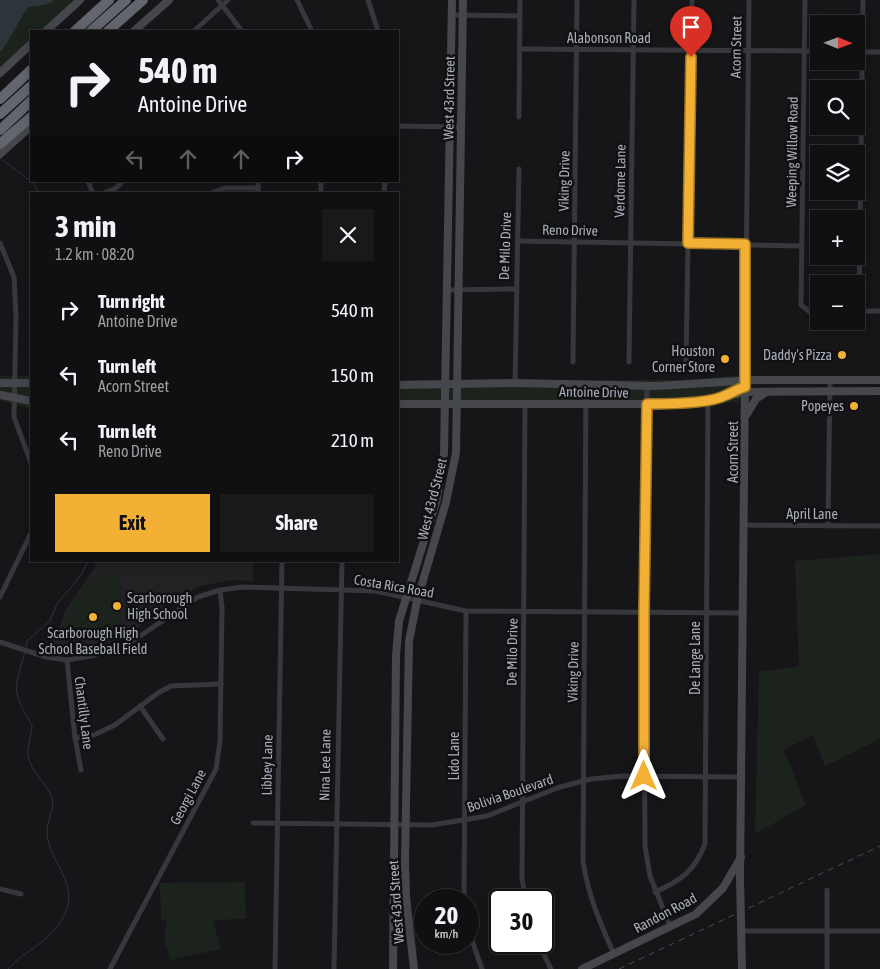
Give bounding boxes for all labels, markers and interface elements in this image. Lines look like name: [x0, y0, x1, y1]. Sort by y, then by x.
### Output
pin: [670, 6, 712, 57]
icon: arrive: [677, 13, 705, 41]
north arrow: [810, 15, 865, 70]
map controls: [810, 15, 865, 330]
street label: Acorn Street: [727, 16, 745, 78]
street label: Alabonson Road: [567, 30, 651, 46]
icon: right: [55, 50, 120, 115]
text: 540 m: [138, 50, 217, 90]
street label: West 43rd Street: [440, 56, 458, 140]
button: search: [810, 80, 865, 135]
text: Antoine Drive: [138, 91, 247, 117]
street label: Weeping Willow Road: [783, 96, 801, 208]
street label: Verdome Lane: [611, 144, 629, 218]
icon: left: [121, 145, 149, 173]
icon: ahead: [174, 145, 202, 173]
icon: ahead: [227, 145, 255, 173]
icon: right: [280, 145, 308, 173]
button: layers: [810, 145, 865, 200]
street label: Viking Drive: [555, 150, 573, 212]
text: 3 min: [55, 209, 116, 243]
button: close: [322, 209, 374, 261]
button: +: [810, 210, 865, 265]
street label: De Milo Drive: [496, 212, 514, 280]
street label: Reno Drive: [542, 222, 598, 238]
text: 1.2 km · 08:20: [55, 245, 134, 263]
button: −: [810, 275, 865, 330]
text: Turn right: [98, 290, 165, 312]
icon: right: [55, 296, 83, 324]
text: 540 m: [331, 299, 374, 321]
text: Antoine Drive: [98, 312, 178, 330]
place label: Houston Corner Store: [652, 343, 715, 375]
place label: Daddy's Pizza: [763, 347, 832, 363]
marker: Daddy's Pizza: [836, 349, 848, 361]
marker: Houston Corner Store: [719, 353, 731, 365]
text: Turn left: [98, 355, 156, 377]
icon: left: [55, 361, 83, 389]
text: 150 m: [331, 364, 374, 386]
text: Acorn Street: [98, 377, 169, 395]
street label: Antoine Drive: [559, 383, 629, 401]
place label: Popeyes: [801, 398, 844, 414]
marker: Popeyes: [848, 400, 860, 412]
text: Turn left: [98, 420, 156, 442]
street label: Acorn Street: [725, 421, 741, 483]
icon: left: [55, 426, 83, 454]
text: 210 m: [331, 429, 374, 451]
text: Reno Drive: [98, 442, 162, 460]
street label: West 43rd Street: [414, 457, 450, 541]
button: Exit: [55, 494, 210, 552]
button: Share: [220, 494, 374, 552]
street label: April Lane: [786, 506, 838, 522]
street label: Costa Rica Road: [353, 571, 435, 601]
place label: Scarborough High School: [127, 590, 192, 622]
marker: Scarborough High School: [111, 600, 123, 612]
marker: Scarborough High School Baseball Field: [87, 611, 99, 623]
street label: De Milo Drive: [503, 618, 521, 686]
street label: De Lange Lane: [687, 621, 703, 695]
place label: Scarborough High School Baseball Field: [39, 625, 148, 657]
street label: Viking Drive: [564, 641, 582, 703]
street label: Chantilly Lane: [72, 675, 96, 751]
street label: Nina Lee Lane: [316, 729, 334, 801]
street label: Lido Lane: [446, 732, 462, 780]
street label: Libbey Lane: [258, 734, 276, 796]
position arrow: [617, 749, 669, 801]
street label: Georgi Lane: [167, 767, 209, 827]
street label: Bolivia Boulevard: [465, 771, 555, 815]
street label: West 43rd Street: [385, 860, 407, 944]
speed limit sign: 30: [489, 889, 554, 954]
street label: Randon Road: [631, 890, 699, 936]
text: 20: [435, 901, 458, 929]
text: km/h: [435, 927, 458, 941]

